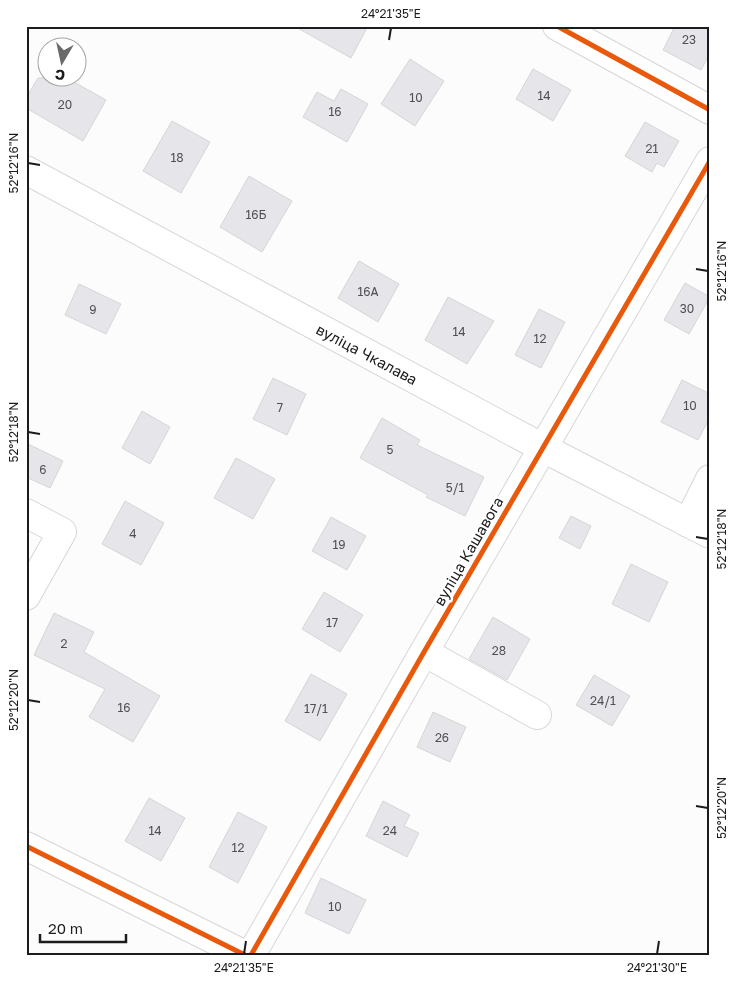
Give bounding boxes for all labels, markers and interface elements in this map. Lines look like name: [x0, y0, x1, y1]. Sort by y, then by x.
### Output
text: 24°21'35"E: [361, 6, 421, 21]
house number: 23: [682, 32, 696, 47]
north arrow: [38, 38, 88, 88]
text: С: [54, 66, 66, 85]
house number: 14: [537, 88, 551, 103]
house number: 10: [409, 90, 423, 105]
house number: 20: [58, 97, 72, 112]
house number: 16: [328, 104, 342, 119]
text: 52°12'16"N: [6, 133, 21, 193]
house number: 21: [646, 141, 659, 156]
house number: 18: [170, 150, 184, 165]
house number: 16Б: [245, 207, 267, 222]
text: 52°12'16"N: [714, 241, 729, 301]
house number: 16A: [357, 284, 379, 299]
house number: 30: [680, 301, 694, 316]
house number: 9: [89, 302, 97, 317]
street label: вуліца Чкалава: [313, 320, 421, 388]
house number: 14: [452, 324, 466, 339]
house number: 12: [534, 331, 546, 346]
house number: 10: [683, 398, 697, 413]
house number: 7: [277, 400, 283, 415]
text: 52°12'18"N: [6, 402, 21, 462]
house number: 5: [387, 442, 394, 457]
house number: 6: [39, 462, 47, 477]
house number: 5/1: [446, 480, 464, 495]
street label: вуліца Кашавога: [430, 493, 506, 609]
text: 52°12'18"N: [714, 509, 729, 569]
house number: 4: [129, 526, 137, 541]
house number: 19: [332, 537, 346, 552]
house number: 17: [326, 615, 338, 630]
house number: 2: [61, 636, 68, 651]
house number: 28: [492, 643, 506, 658]
text: 52°12'20"N: [6, 669, 21, 731]
house number: 24/1: [590, 693, 616, 708]
house number: 16: [117, 700, 131, 715]
house number: 17/1: [304, 701, 328, 716]
house number: 26: [435, 730, 449, 745]
text: 52°12'20"N: [714, 777, 729, 839]
house number: 14: [148, 823, 162, 838]
house number: 24: [383, 823, 397, 838]
house number: 12: [232, 840, 244, 855]
house number: 10: [328, 899, 342, 914]
scale bar: [40, 911, 126, 943]
text: 20 m: [48, 919, 83, 937]
text: 24°21'35"E: [214, 960, 274, 975]
text: 24°21'30"E: [627, 960, 687, 975]

